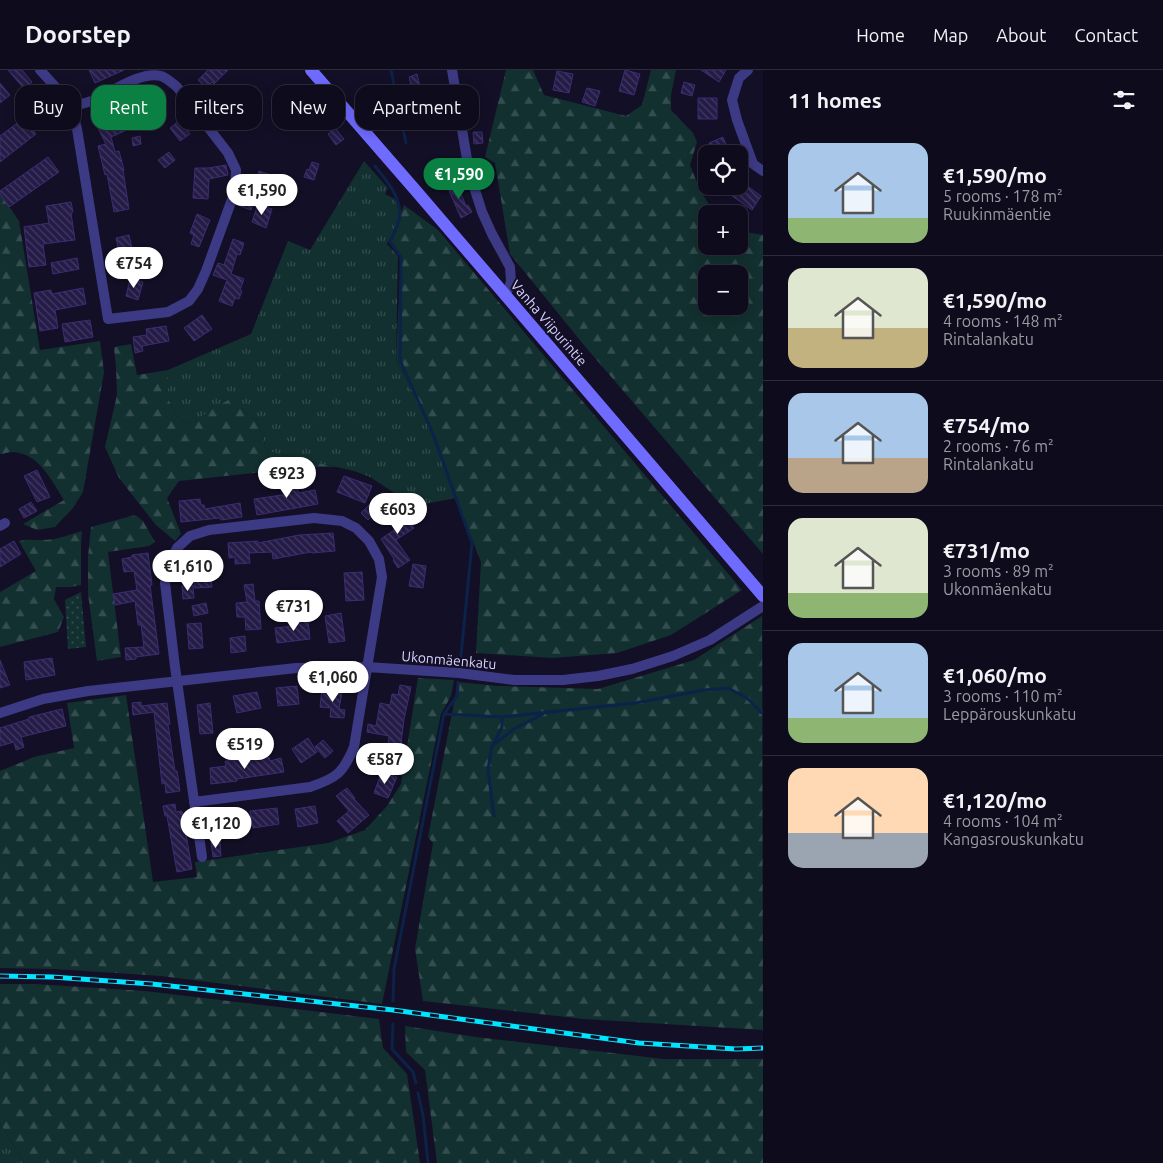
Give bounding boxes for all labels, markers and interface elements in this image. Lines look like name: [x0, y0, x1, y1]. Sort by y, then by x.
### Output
text: Doorstep: [25, 21, 131, 48]
text: Home: [856, 25, 905, 45]
text: Map: [933, 25, 968, 45]
text: About: [996, 25, 1046, 45]
text: Contact: [1074, 25, 1138, 45]
chip: Buy: [15, 85, 81, 130]
chip: Rent: [91, 85, 166, 130]
chip: Filters: [176, 85, 262, 130]
chip: New: [272, 85, 345, 130]
chip: Apartment: [355, 85, 479, 130]
icon: filters: [1110, 86, 1138, 114]
text: 11 homes: [788, 88, 882, 112]
map controls: [698, 145, 748, 315]
button: locate: [698, 145, 748, 195]
pin: €1,590: [418, 158, 500, 200]
icon: home: [828, 163, 888, 223]
text: €1,590/mo: [943, 163, 1047, 187]
text: €1,590: [434, 165, 484, 183]
pin: €1,590: [221, 174, 303, 216]
text: €1,590: [237, 181, 287, 199]
text: 5 rooms · 178 m²: [943, 187, 1063, 205]
button: +: [698, 205, 748, 255]
text: Ruukinmäentie: [943, 205, 1051, 223]
pin: €754: [104, 246, 164, 289]
text: €754: [116, 254, 152, 272]
button: −: [698, 265, 748, 315]
street label: Vanha Viipurintie: [508, 277, 590, 369]
icon: home: [828, 288, 888, 348]
text: €1,590/mo: [943, 288, 1047, 312]
text: 4 rooms · 148 m²: [943, 312, 1063, 330]
text: Rintalankatu: [943, 330, 1034, 348]
icon: home: [828, 413, 888, 473]
text: €754/mo: [943, 413, 1030, 437]
text: 2 rooms · 76 m²: [943, 437, 1054, 455]
text: Rintalankatu: [943, 455, 1034, 473]
pin: €923: [257, 456, 317, 499]
text: €923: [269, 464, 305, 482]
pin: €603: [368, 492, 428, 535]
text: €603: [380, 500, 416, 518]
icon: home: [828, 538, 888, 598]
text: €731/mo: [943, 538, 1030, 562]
pin: €1,610: [147, 550, 229, 592]
text: €1,610: [163, 557, 213, 575]
text: 3 rooms · 89 m²: [943, 562, 1054, 580]
text: Ukonmäenkatu: [943, 580, 1052, 598]
pin: €731: [264, 590, 324, 632]
text: €731: [276, 597, 312, 615]
street label: Ukonmäenkatu: [401, 648, 497, 672]
pin: €1,060: [292, 660, 374, 703]
icon: home: [828, 663, 888, 723]
text: €1,060/mo: [943, 663, 1047, 687]
text: €1,060: [308, 668, 358, 686]
text: 3 rooms · 110 m²: [943, 687, 1063, 705]
text: Leppärouskunkatu: [943, 705, 1076, 723]
pin: €519: [215, 728, 275, 770]
text: €519: [227, 735, 263, 753]
pin: €587: [355, 742, 415, 785]
text: €587: [367, 750, 403, 768]
icon: home: [828, 788, 888, 848]
text: €1,120/mo: [943, 788, 1047, 812]
pin: €1,120: [175, 806, 257, 849]
text: 4 rooms · 104 m²: [943, 812, 1063, 830]
text: €1,120: [191, 814, 241, 832]
text: Kangasrouskunkatu: [943, 830, 1084, 848]

